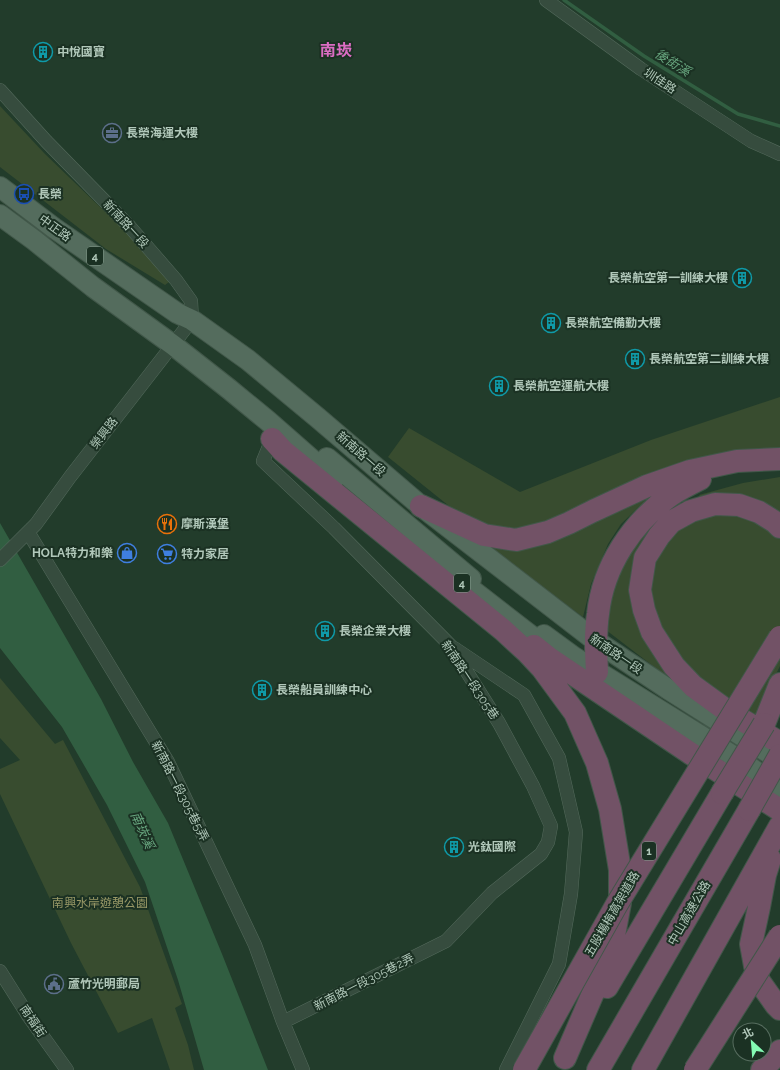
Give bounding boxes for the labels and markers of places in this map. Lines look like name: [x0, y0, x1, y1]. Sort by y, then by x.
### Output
building icon: 中悅國寶: [32, 41, 54, 63]
place label: 中悅國寶: [57, 45, 105, 59]
office icon: 長榮海運大樓: [101, 122, 123, 144]
place label: 長榮海運大樓: [126, 126, 198, 140]
bus stop icon: 長榮: [13, 183, 35, 205]
place label: 長榮: [38, 187, 62, 201]
building icon: 長榮航空第一訓練大樓: [731, 267, 753, 289]
place label: 長榮航空第一訓練大樓: [608, 271, 728, 285]
building icon: 長榮航空備勤大樓: [540, 312, 562, 334]
place label: 長榮航空備勤大樓: [565, 316, 661, 330]
building icon: 長榮航空第二訓練大樓: [624, 348, 646, 370]
place label: 長榮航空第二訓練大樓: [649, 352, 769, 366]
building icon: 長榮航空運航大樓: [488, 375, 510, 397]
place label: 長榮航空運航大樓: [513, 379, 609, 393]
restaurant icon: 摩斯漢堡: [156, 513, 178, 535]
place label: 摩斯漢堡: [181, 517, 229, 531]
shop icon: HOLA特力和樂: [116, 542, 138, 564]
supermarket icon: 特力家居: [156, 543, 178, 565]
place label: HOLA特力和樂: [32, 546, 113, 560]
place label: 特力家居: [181, 547, 229, 561]
building icon: 長榮企業大樓: [314, 620, 336, 642]
place label: 長榮企業大樓: [339, 624, 411, 638]
building icon: 長榮船員訓練中心: [251, 679, 273, 701]
place label: 長榮船員訓練中心: [276, 683, 372, 697]
building icon: 光鈦國際: [443, 836, 465, 858]
place label: 光鈦國際: [468, 840, 516, 854]
public building icon: 蘆竹光明郵局: [43, 973, 65, 995]
place label: 蘆竹光明郵局: [68, 977, 140, 991]

